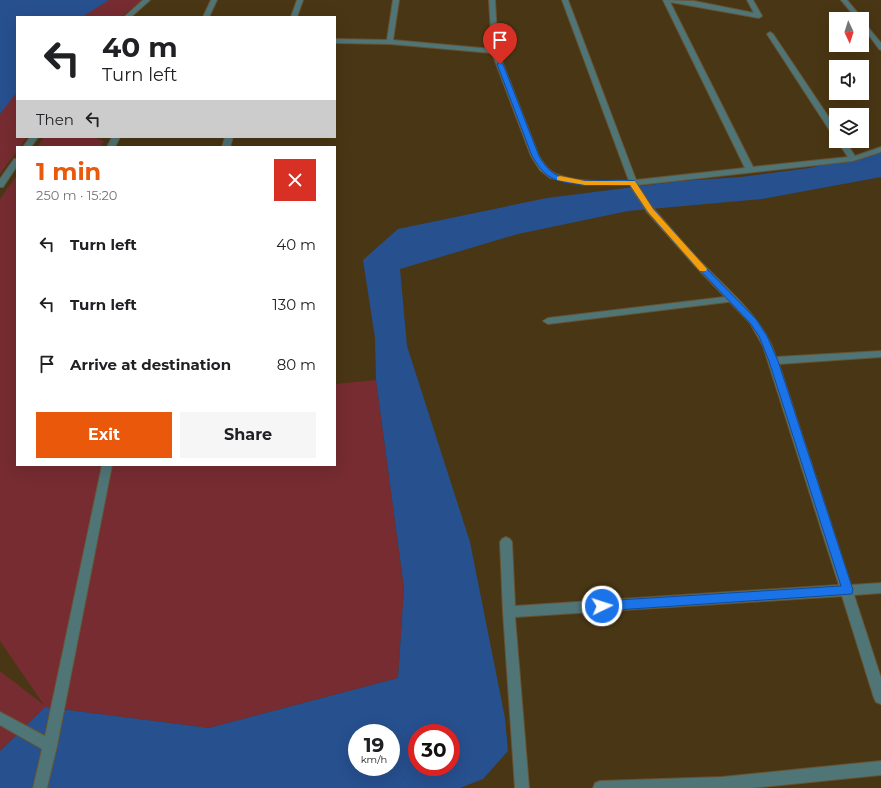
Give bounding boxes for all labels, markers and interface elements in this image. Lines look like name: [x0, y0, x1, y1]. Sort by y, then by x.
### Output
north arrow: [829, 12, 869, 52]
map controls: [829, 12, 869, 148]
pin: [483, 23, 517, 64]
icon: arrive: [489, 29, 511, 51]
text: 40 m: [102, 30, 178, 64]
icon: left: [36, 32, 88, 84]
button: sound: [829, 60, 869, 100]
text: Turn left: [102, 64, 177, 86]
icon: left: [82, 108, 104, 130]
button: layers: [829, 108, 869, 148]
text: Then: [36, 110, 74, 129]
text: 1 min: [36, 157, 101, 186]
button: close: [274, 159, 316, 201]
text: 250 m · 15:20: [36, 187, 117, 203]
icon: left: [36, 233, 58, 255]
text: Turn left: [70, 235, 137, 254]
text: 40 m: [276, 235, 316, 254]
icon: left: [36, 293, 58, 315]
text: Turn left: [70, 295, 137, 314]
text: 130 m: [272, 295, 316, 314]
icon: arrive: [36, 353, 58, 375]
text: Arrive at destination: [70, 355, 231, 374]
text: 80 m: [277, 355, 316, 374]
button: Exit: [36, 412, 172, 458]
button: Share: [180, 412, 316, 458]
position arrow: [581, 585, 623, 627]
speed limit sign: 30: [408, 724, 460, 776]
text: 19: [364, 733, 384, 757]
text: km/h: [361, 753, 387, 766]

